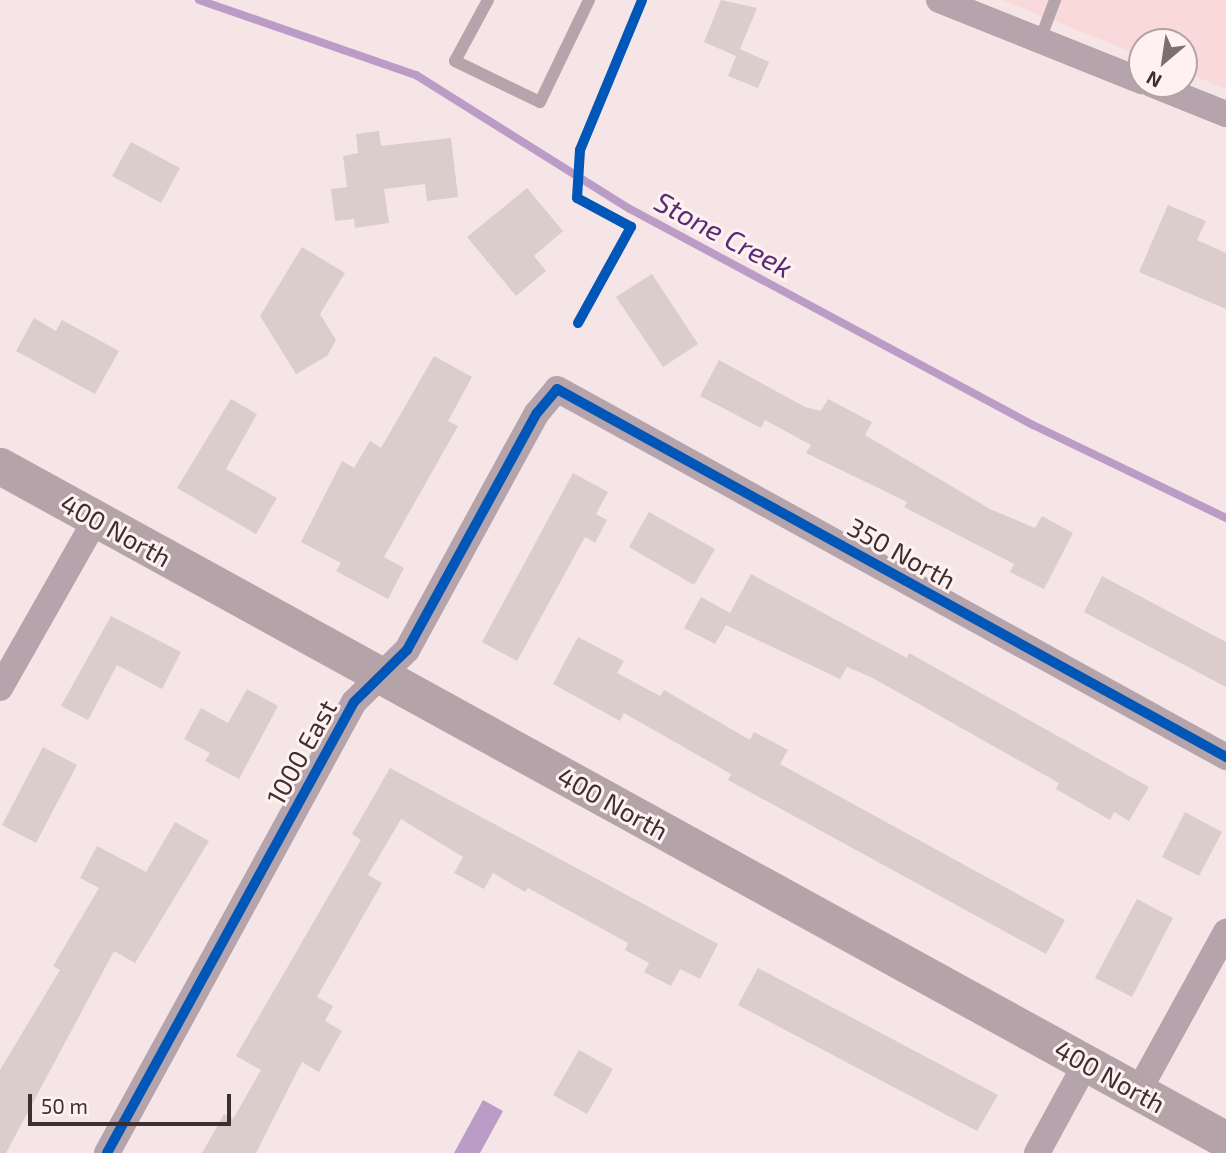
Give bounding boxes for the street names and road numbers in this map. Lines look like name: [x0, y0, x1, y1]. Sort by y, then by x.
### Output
street label: 400 North: [55, 487, 177, 573]
street label: 350 North: [843, 511, 961, 595]
street label: 1000 East: [259, 694, 343, 810]
street label: 400 North: [552, 760, 674, 846]
street label: 400 North: [1049, 1033, 1171, 1119]

